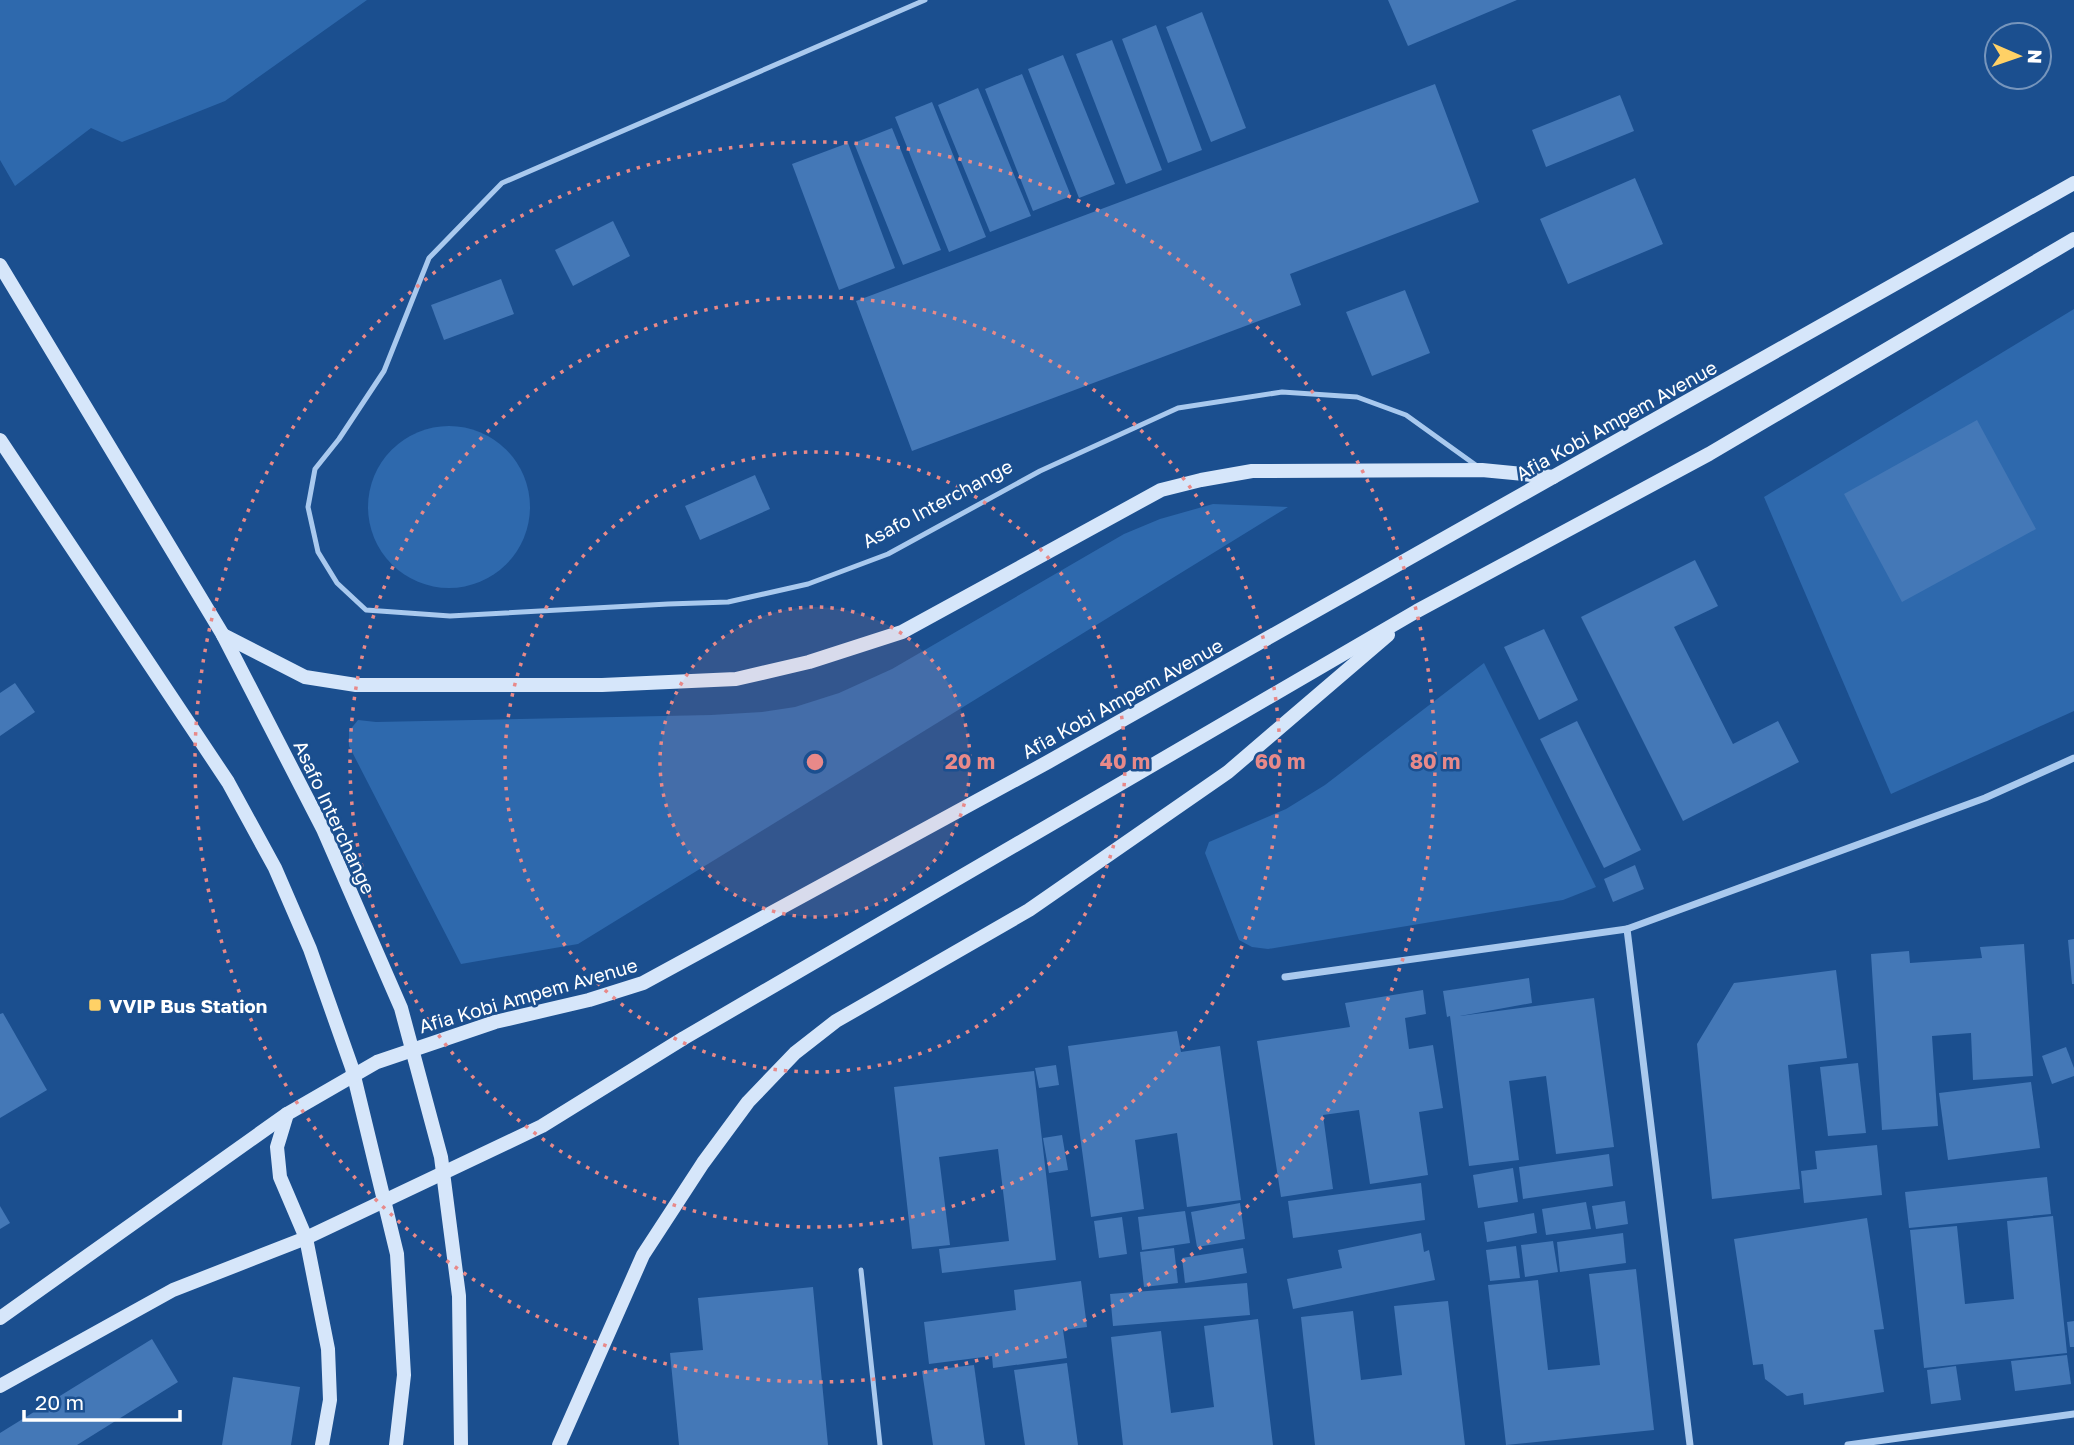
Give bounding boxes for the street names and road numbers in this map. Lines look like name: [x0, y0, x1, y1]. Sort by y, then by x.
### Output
street label: Afia Kobi Ampem Avenue: [1511, 355, 1721, 485]
street label: Asafo Interchange: [858, 454, 1016, 552]
street label: Afia Kobi Ampem Avenue: [1017, 633, 1227, 763]
street label: Asafo Interchange: [289, 737, 381, 897]
street label: Afia Kobi Ampem Avenue: [416, 953, 640, 1037]

